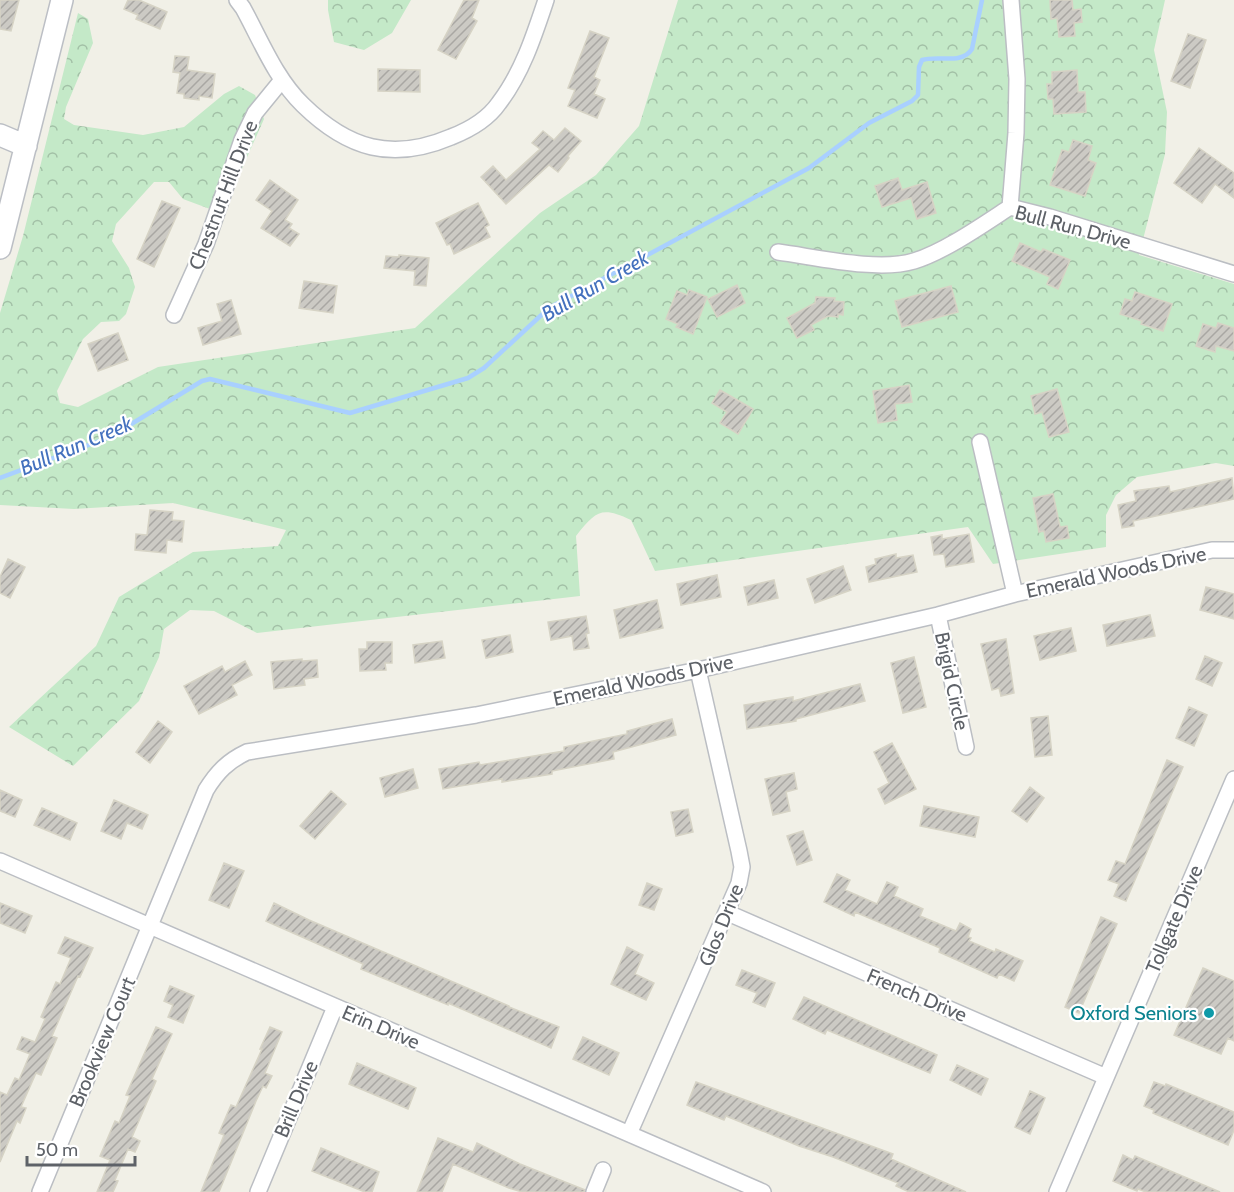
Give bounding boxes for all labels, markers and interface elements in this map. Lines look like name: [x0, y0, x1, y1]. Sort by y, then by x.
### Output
street label: Chestnut Hill Drive: [183, 117, 263, 273]
street label: Bull Run Drive: [1012, 200, 1134, 254]
water label: Bull Run Creek: [537, 244, 654, 326]
water label: Bull Run Creek: [16, 410, 137, 480]
street label: Emerald Woods Drive: [1024, 541, 1208, 603]
street label: Brigid Circle: [930, 630, 974, 732]
street label: Emerald Woods Drive: [551, 649, 735, 711]
street label: Tollgate Drive: [1140, 861, 1208, 977]
street label: Glos Drive: [694, 880, 748, 970]
street label: French Drive: [863, 963, 971, 1027]
street label: Brookview Court: [64, 973, 140, 1111]
street label: Erin Drive: [339, 1000, 423, 1054]
place label: Oxford Seniors: [1070, 1001, 1197, 1025]
marker: Oxford Seniors: [1202, 1006, 1216, 1020]
street label: Brill Drive: [269, 1057, 323, 1141]
scale bar: [27, 1129, 135, 1167]
text: 50 m: [36, 1139, 78, 1161]

